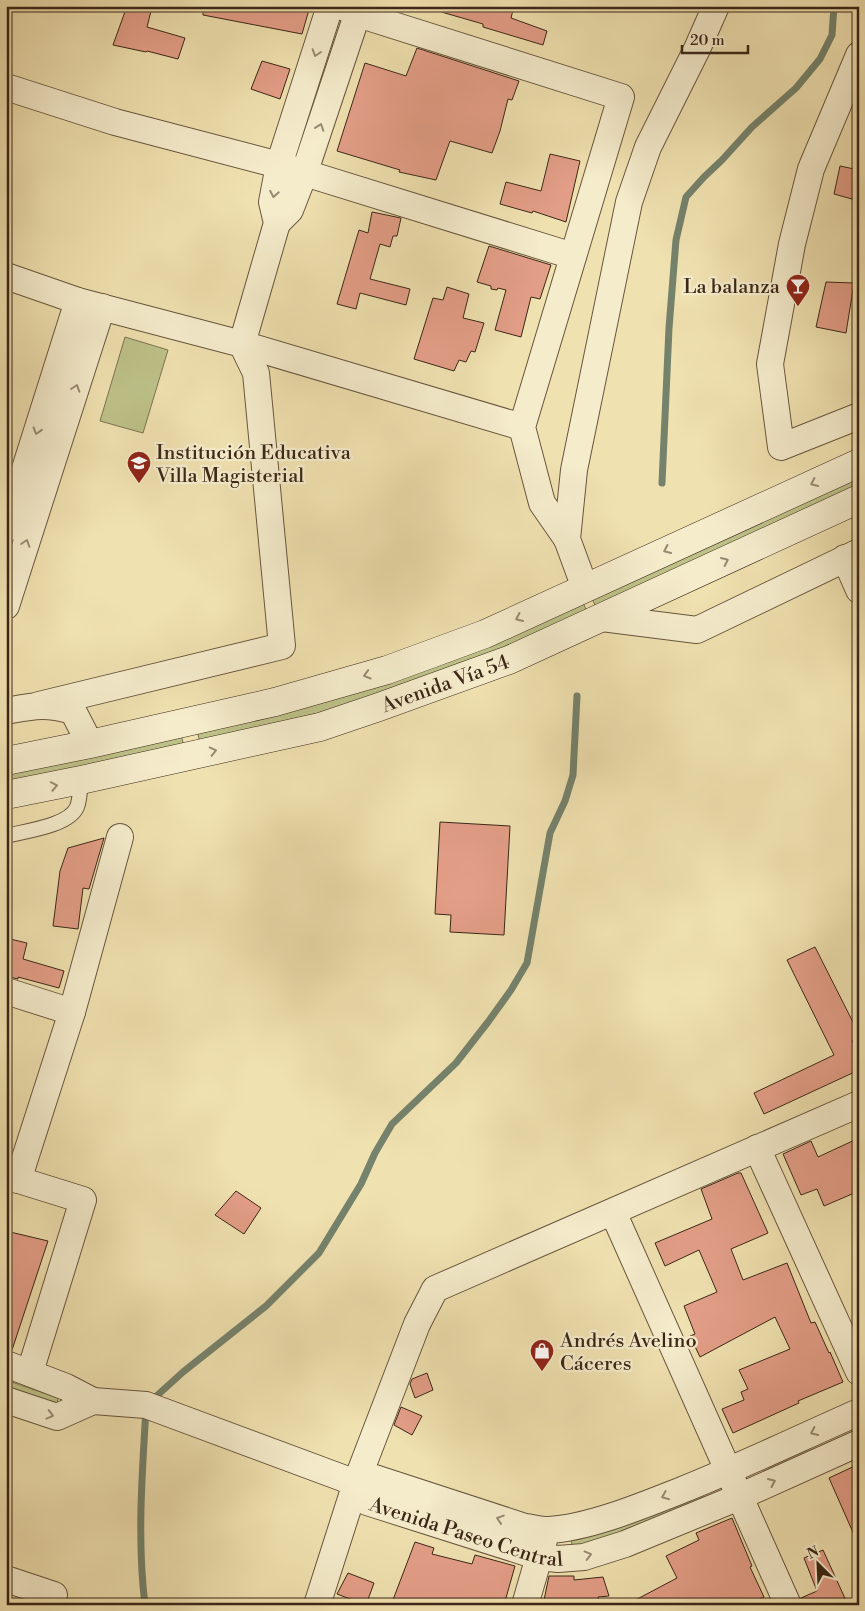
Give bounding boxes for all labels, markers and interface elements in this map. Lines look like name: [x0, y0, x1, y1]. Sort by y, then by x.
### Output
scale bar: [682, 22, 749, 54]
text: 20 m: [690, 31, 725, 50]
one-way arrow: [311, 48, 321, 56]
one-way arrow: [314, 124, 324, 132]
one-way arrow: [270, 190, 280, 198]
bar icon: La balanza: [785, 273, 811, 307]
place label: La balanza: [683, 275, 781, 300]
one-way arrow: [70, 384, 80, 393]
one-way arrow: [33, 426, 43, 435]
place label: Institución Educativa Villa Magisterial: [155, 441, 352, 489]
school or university icon: Institución Educativa Villa Magisterial: [126, 450, 152, 484]
one-way arrow: [810, 477, 819, 487]
one-way arrow: [21, 539, 31, 547]
one-way arrow: [663, 544, 672, 555]
one-way arrow: [719, 558, 728, 568]
one-way arrow: [515, 612, 524, 623]
street label: Avenida Vía 54: [378, 650, 513, 719]
one-way arrow: [363, 670, 372, 680]
one-way arrow: [208, 746, 217, 757]
one-way arrow: [50, 781, 58, 791]
place label: Andrés Avelino Cáceres: [559, 1329, 697, 1377]
shop icon: Andrés Avelino Cáceres: [529, 1338, 555, 1372]
one-way arrow: [45, 1409, 54, 1419]
one-way arrow: [810, 1425, 819, 1436]
one-way arrow: [767, 1478, 776, 1489]
one-way arrow: [661, 1490, 670, 1501]
street label: Avenida Paseo Central: [365, 1492, 564, 1573]
one-way arrow: [496, 1514, 504, 1524]
north arrow: [792, 1538, 842, 1588]
text: N: [804, 1543, 822, 1564]
one-way arrow: [584, 1550, 593, 1561]

